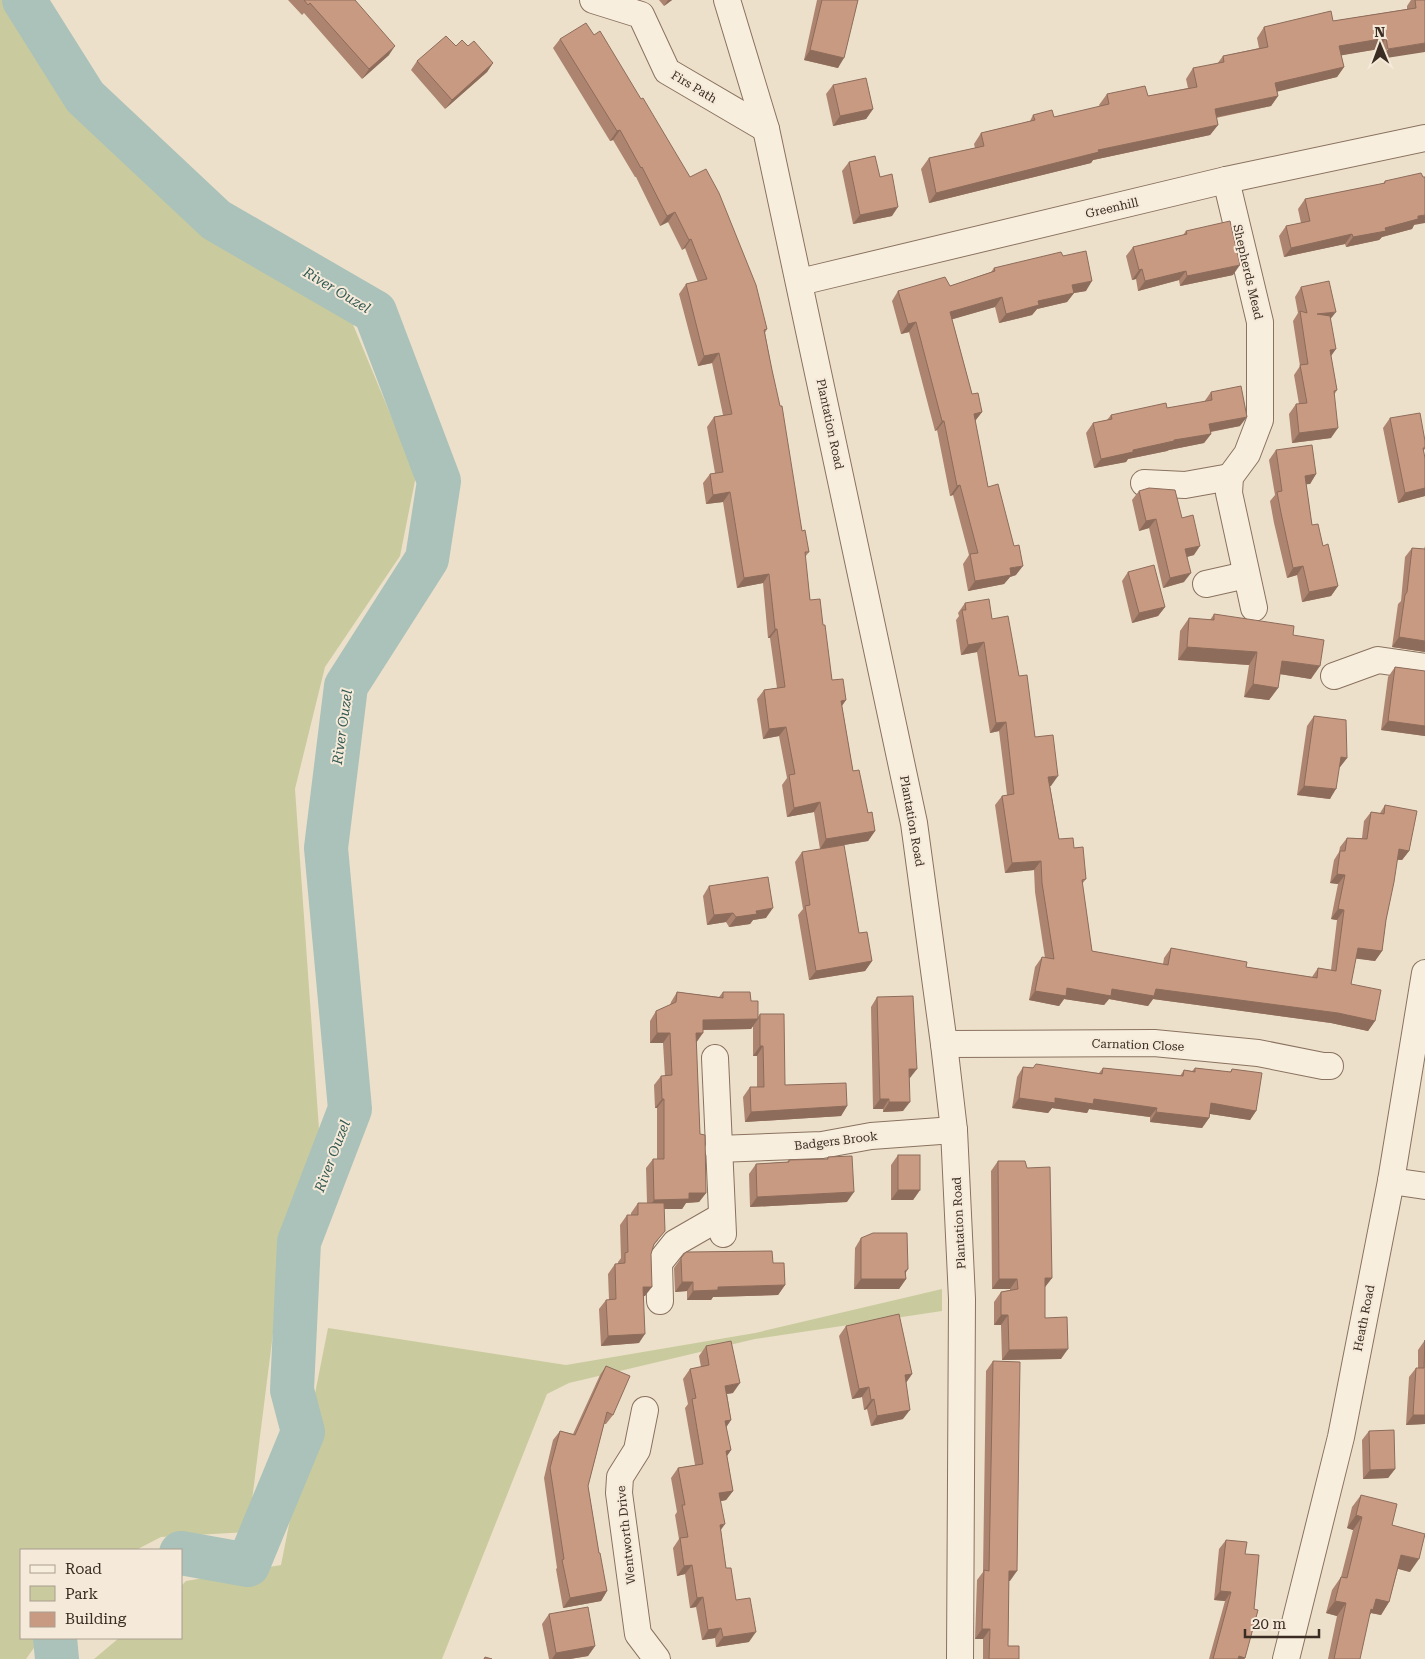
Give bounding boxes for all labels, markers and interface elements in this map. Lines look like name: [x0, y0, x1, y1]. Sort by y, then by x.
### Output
north arrow: [1355, 20, 1405, 70]
text: N: [1374, 24, 1386, 40]
street label: Firs Path: [669, 68, 720, 106]
street label: Greenhill: [1084, 195, 1140, 221]
street label: Shepherds Mead: [1230, 223, 1266, 321]
water label: River Ouzel: [300, 263, 373, 316]
street label: Plantation Road: [814, 377, 847, 471]
water label: River Ouzel: [329, 689, 355, 766]
street label: Plantation Road: [897, 774, 927, 868]
street label: Carnation Close: [1092, 1036, 1185, 1054]
water label: River Ouzel: [311, 1118, 353, 1195]
street label: Badgers Brook: [793, 1129, 879, 1153]
street label: Plantation Road: [950, 1176, 968, 1269]
street label: Heath Road: [1351, 1283, 1377, 1352]
street label: Wentworth Drive: [614, 1484, 638, 1585]
legend: [20, 1549, 182, 1639]
text: Road: [65, 1560, 102, 1578]
text: Park: [65, 1585, 99, 1603]
scale bar: [1245, 1606, 1319, 1638]
text: Building: [65, 1610, 127, 1628]
text: 20 m: [1252, 1615, 1287, 1633]

